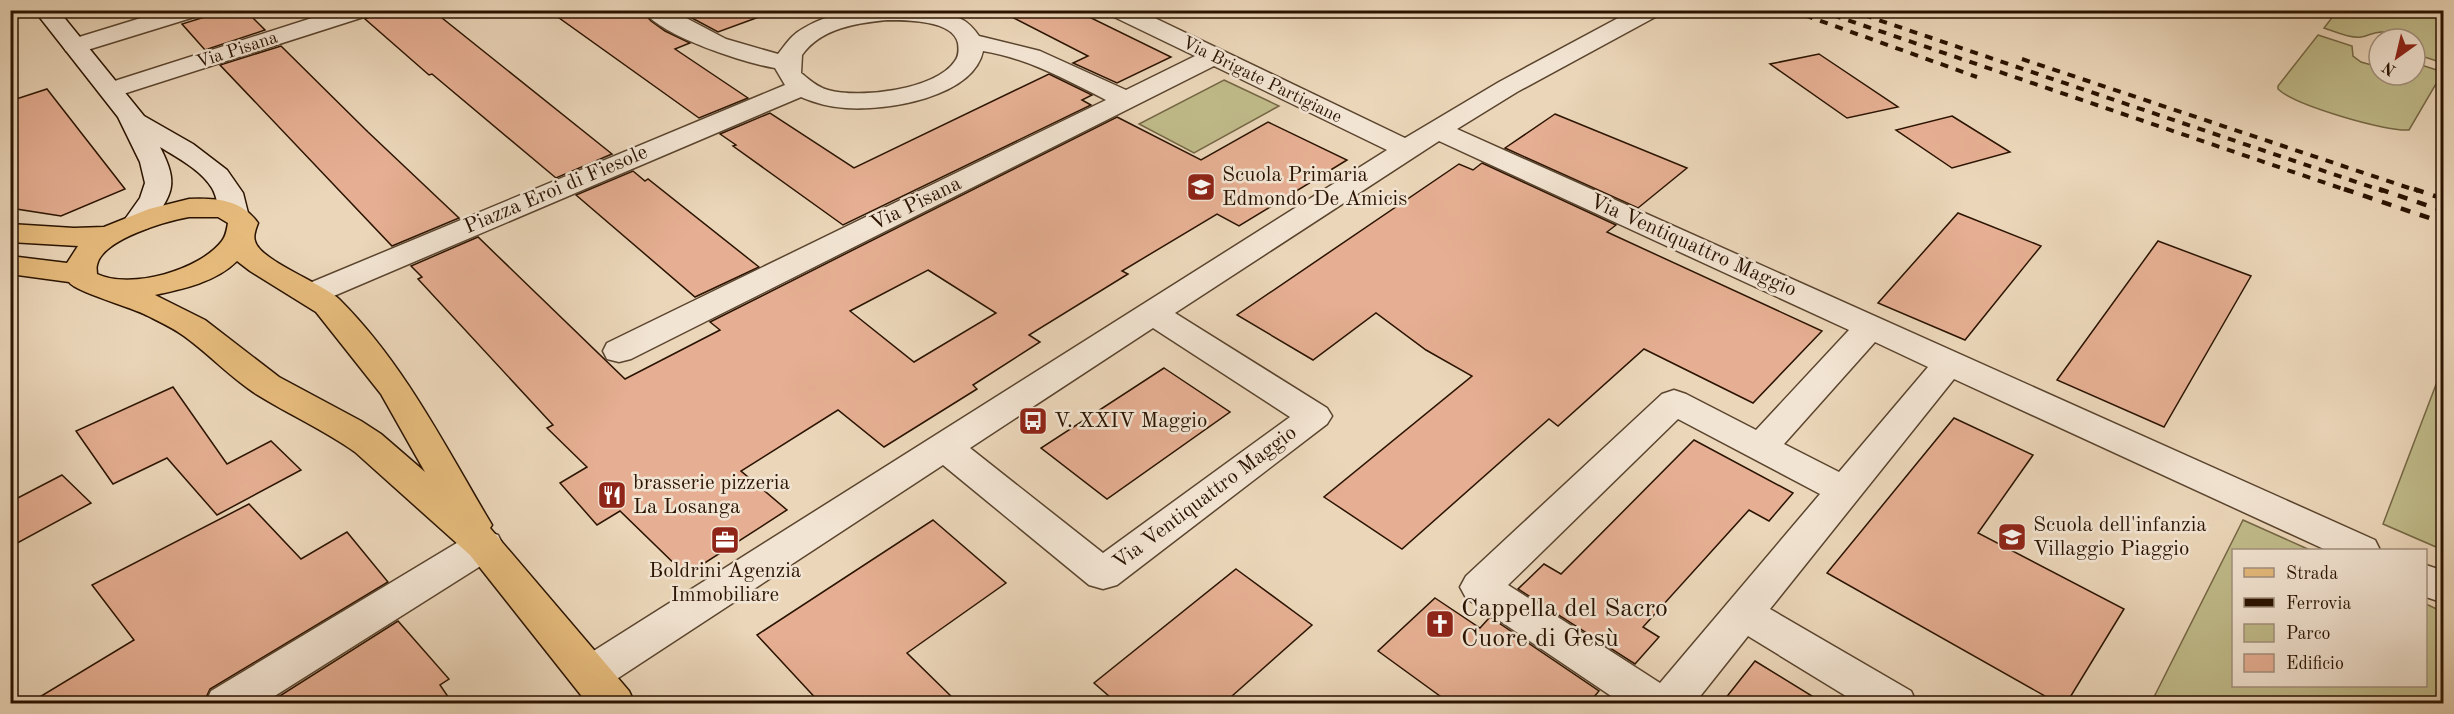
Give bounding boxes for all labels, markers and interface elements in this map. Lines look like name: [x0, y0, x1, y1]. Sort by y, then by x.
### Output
north arrow: [2367, 27, 2427, 87]
street label: Via Pisana: [194, 28, 280, 72]
street label: Via Brigate Partigiane: [1179, 34, 1345, 126]
text: N: [2380, 57, 2399, 78]
street label: Piazza Eroi di Fiesole: [461, 142, 651, 238]
place label: Scuola Primaria Edmondo De Amicis: [1222, 165, 1407, 210]
school or university icon: Scuola Primaria Edmondo De Amicis: [1185, 171, 1217, 203]
street label: Via Pisana: [867, 173, 965, 235]
street label: Via Ventiquattro Maggio: [1586, 191, 1800, 301]
bus stop icon: V. XXIV Maggio: [1017, 405, 1049, 437]
place label: V. XXIV Maggio: [1054, 411, 1207, 432]
street label: Via Ventiquattro Maggio: [1109, 422, 1301, 574]
place label: brasserie pizzeria La Losanga: [633, 473, 790, 518]
restaurant icon: brasserie pizzeria La Losanga: [596, 479, 628, 511]
place label: Scuola dell'infanzia Villaggio Piaggio: [2033, 515, 2207, 560]
school or university icon: Scuola dell'infanzia Villaggio Piaggio: [1996, 521, 2028, 553]
office icon: Boldrini Agenzia Immobiliare: [709, 524, 741, 556]
legend: [2232, 549, 2427, 687]
place label: Boldrini Agenzia Immobiliare: [649, 561, 801, 606]
text: Strada: [2286, 565, 2338, 583]
text: Ferrovia: [2286, 595, 2351, 613]
place label: Cappella del Sacro Cuore di Gesù: [1461, 596, 1668, 652]
church icon: Cappella del Sacro Cuore di Gesù: [1424, 608, 1456, 640]
text: Parco: [2286, 625, 2331, 643]
text: Edificio: [2286, 655, 2344, 673]

